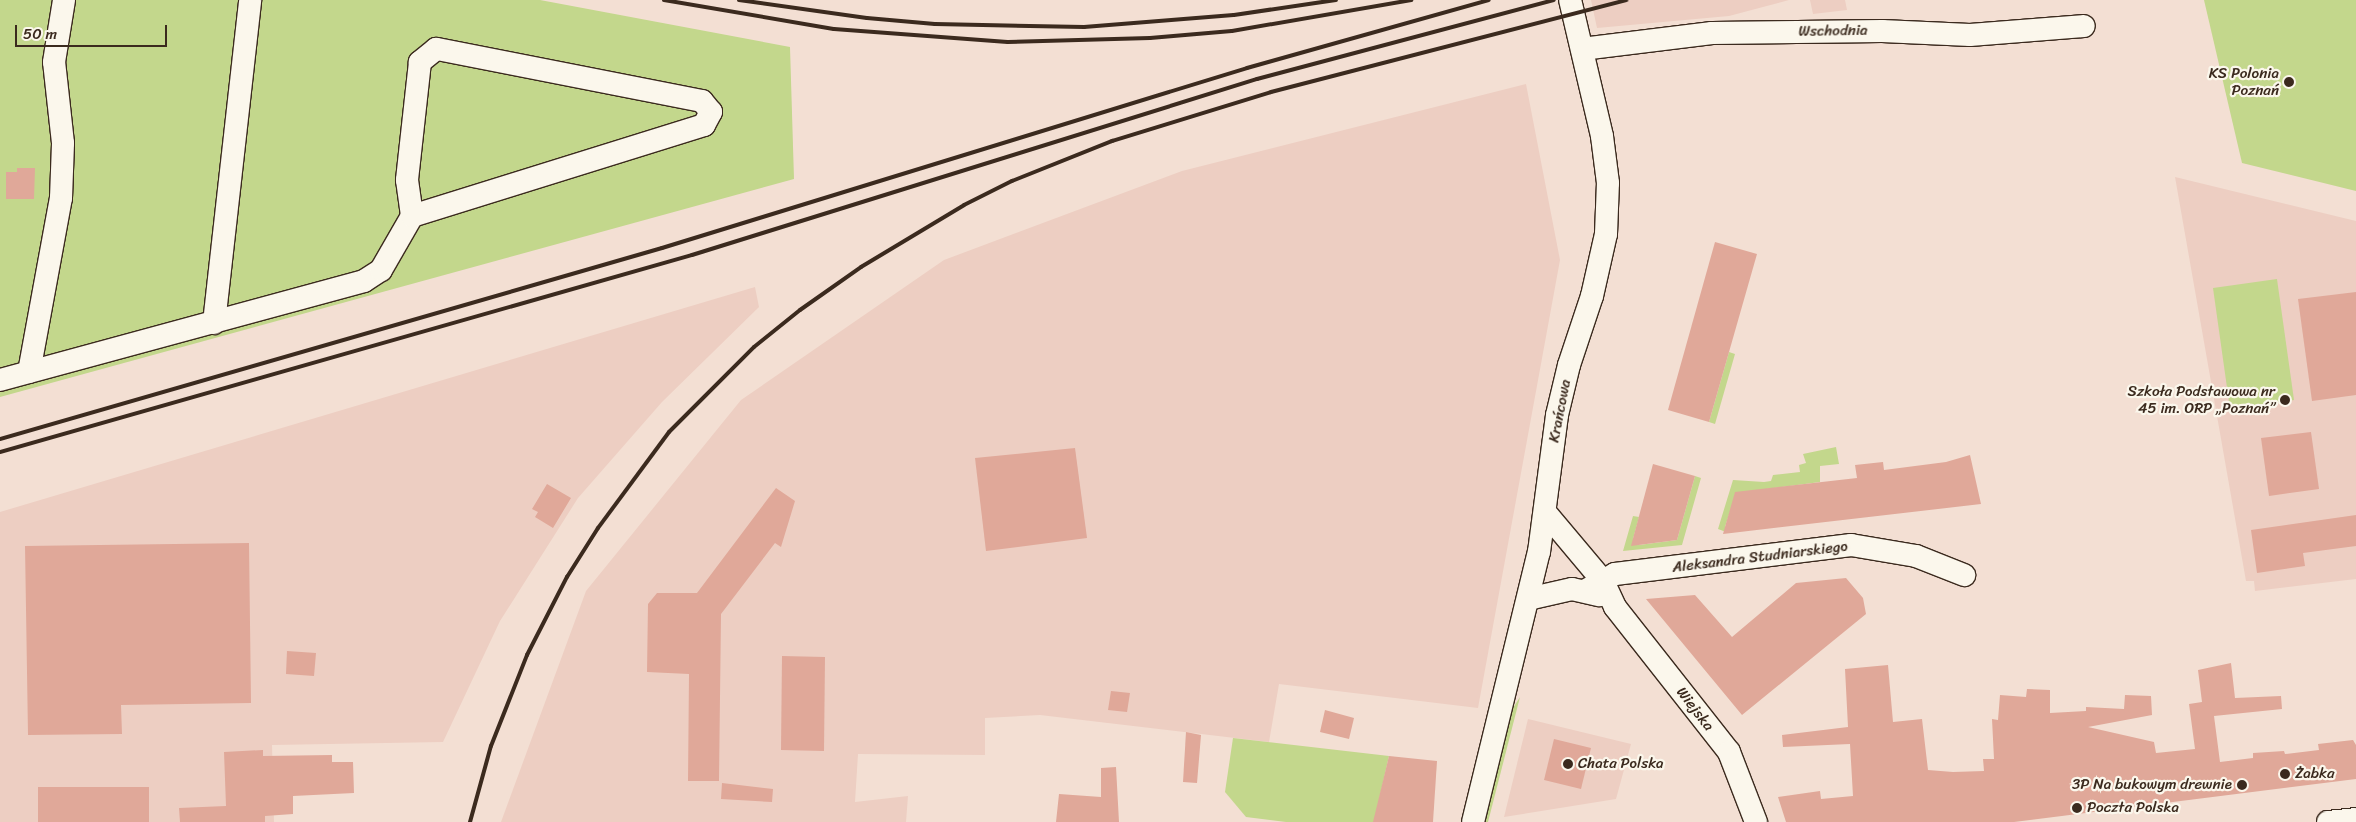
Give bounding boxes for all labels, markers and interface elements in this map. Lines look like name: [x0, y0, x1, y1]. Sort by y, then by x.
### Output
scale bar: [18, 15, 170, 47]
text: 50 m: [23, 21, 57, 47]
street label: Wschodnia: [1798, 21, 1868, 41]
place label: KS Polonia Poznań: [2208, 64, 2279, 99]
marker: KS Polonia Poznań: [2283, 76, 2295, 88]
street label: Krańcowa: [1545, 378, 1575, 444]
place label: Szkoła Podstawowa nr 45 im. ORP „Poznań”: [2128, 382, 2275, 417]
marker: Szkoła Podstawowa nr 45 im. ORP „Poznań”: [2279, 394, 2291, 406]
street label: Aleksandra Studniarskiego: [1671, 537, 1849, 577]
street label: Wiejska: [1672, 683, 1718, 735]
place label: Chata Polska: [1578, 755, 1664, 773]
marker: Chata Polska: [1562, 758, 1574, 770]
place label: Żabka: [2295, 765, 2334, 783]
marker: Żabka: [2279, 768, 2291, 780]
place label: 3P Na bukowym drewnie: [2072, 776, 2232, 794]
marker: 3P Na bukowym drewnie: [2236, 779, 2248, 791]
place label: Poczta Polska: [2087, 799, 2179, 817]
marker: Poczta Polska: [2071, 802, 2083, 814]

